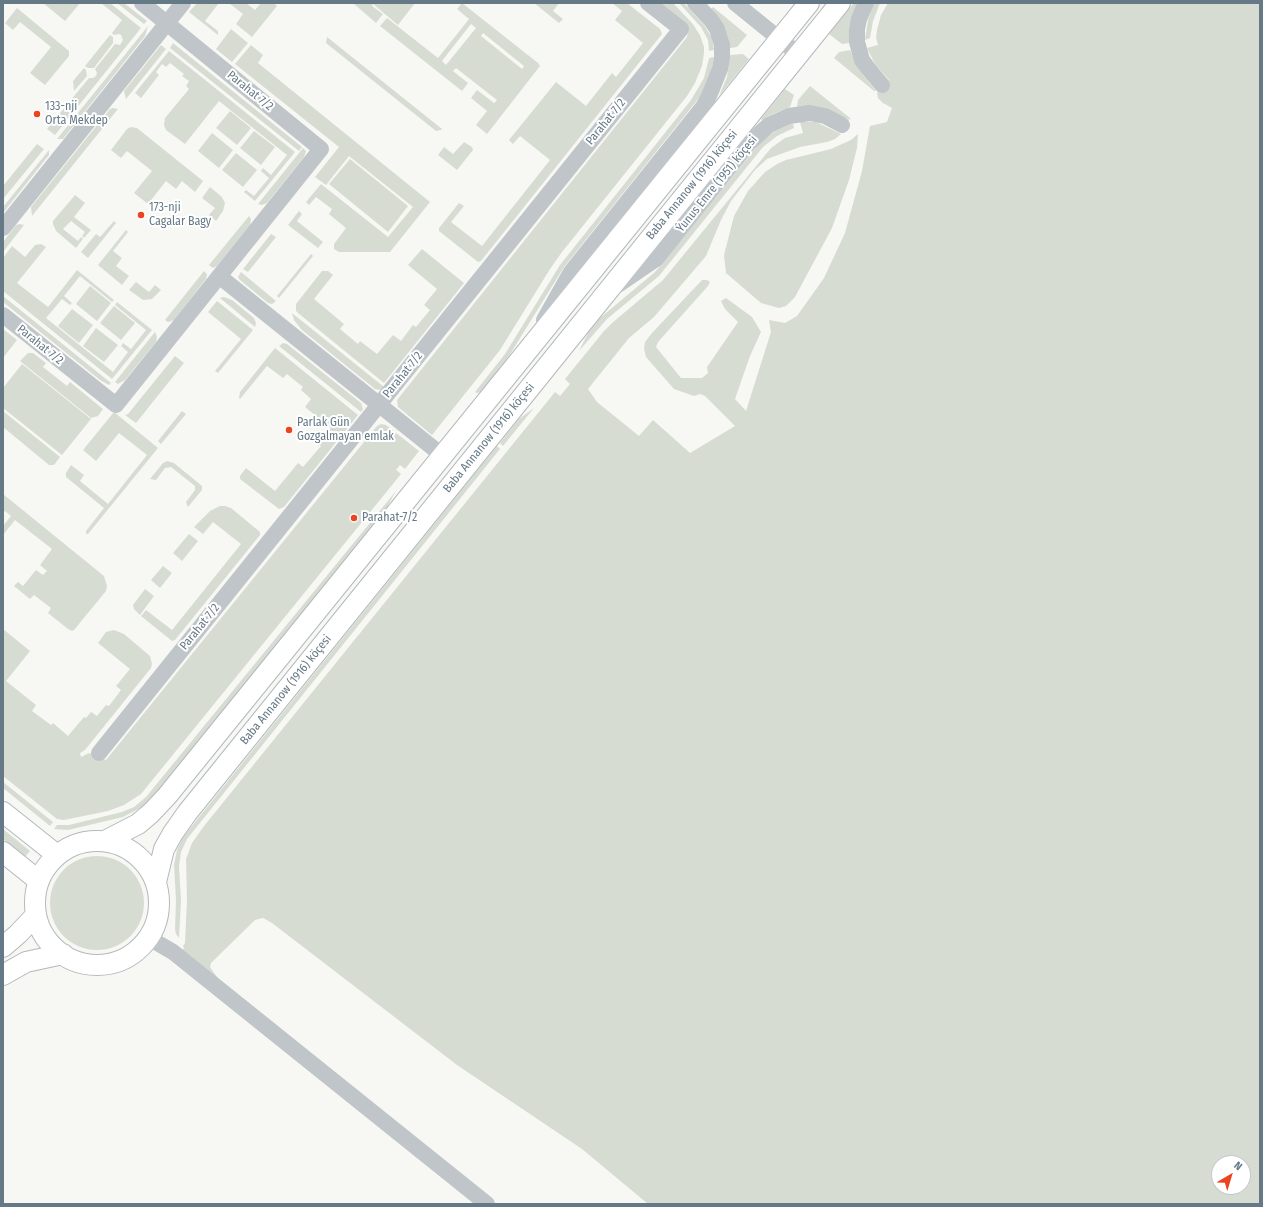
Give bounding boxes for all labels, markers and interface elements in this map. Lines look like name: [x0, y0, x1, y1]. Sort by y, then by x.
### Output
street label: Parahat 7/2: [224, 68, 276, 114]
street label: Parahat 7/2: [583, 96, 629, 148]
place label: 133-nji Orta Mekdep: [45, 100, 108, 128]
marker: 133-nji Orta Mekdep: [32, 109, 42, 119]
street label: Baba Annanow (1916) köçesi: [643, 127, 741, 243]
street label: Ýunus Emre (1951) köçesi: [674, 133, 760, 235]
place label: 173-nji Cagalar Bagy: [149, 201, 211, 229]
marker: 173-nji Cagalar Bagy: [136, 210, 146, 220]
street label: Parahat 7/2: [14, 322, 66, 368]
street label: Parahat 7/2: [380, 349, 426, 401]
street label: Baba Annanow (1916) köçesi: [440, 380, 538, 496]
place label: Parlak Gün Gozgalmayan emlak: [297, 416, 394, 444]
marker: Parlak Gün Gozgalmayan emlak: [284, 425, 294, 435]
place label: Parahat-7/2: [362, 511, 417, 525]
marker: Parahat-7/2: [349, 513, 359, 523]
street label: Parahat 7/2: [177, 601, 223, 653]
street label: Baba Annanow (1916) köçesi: [237, 632, 335, 748]
north arrow: [1211, 1155, 1251, 1195]
text: N: [1231, 1159, 1245, 1173]

